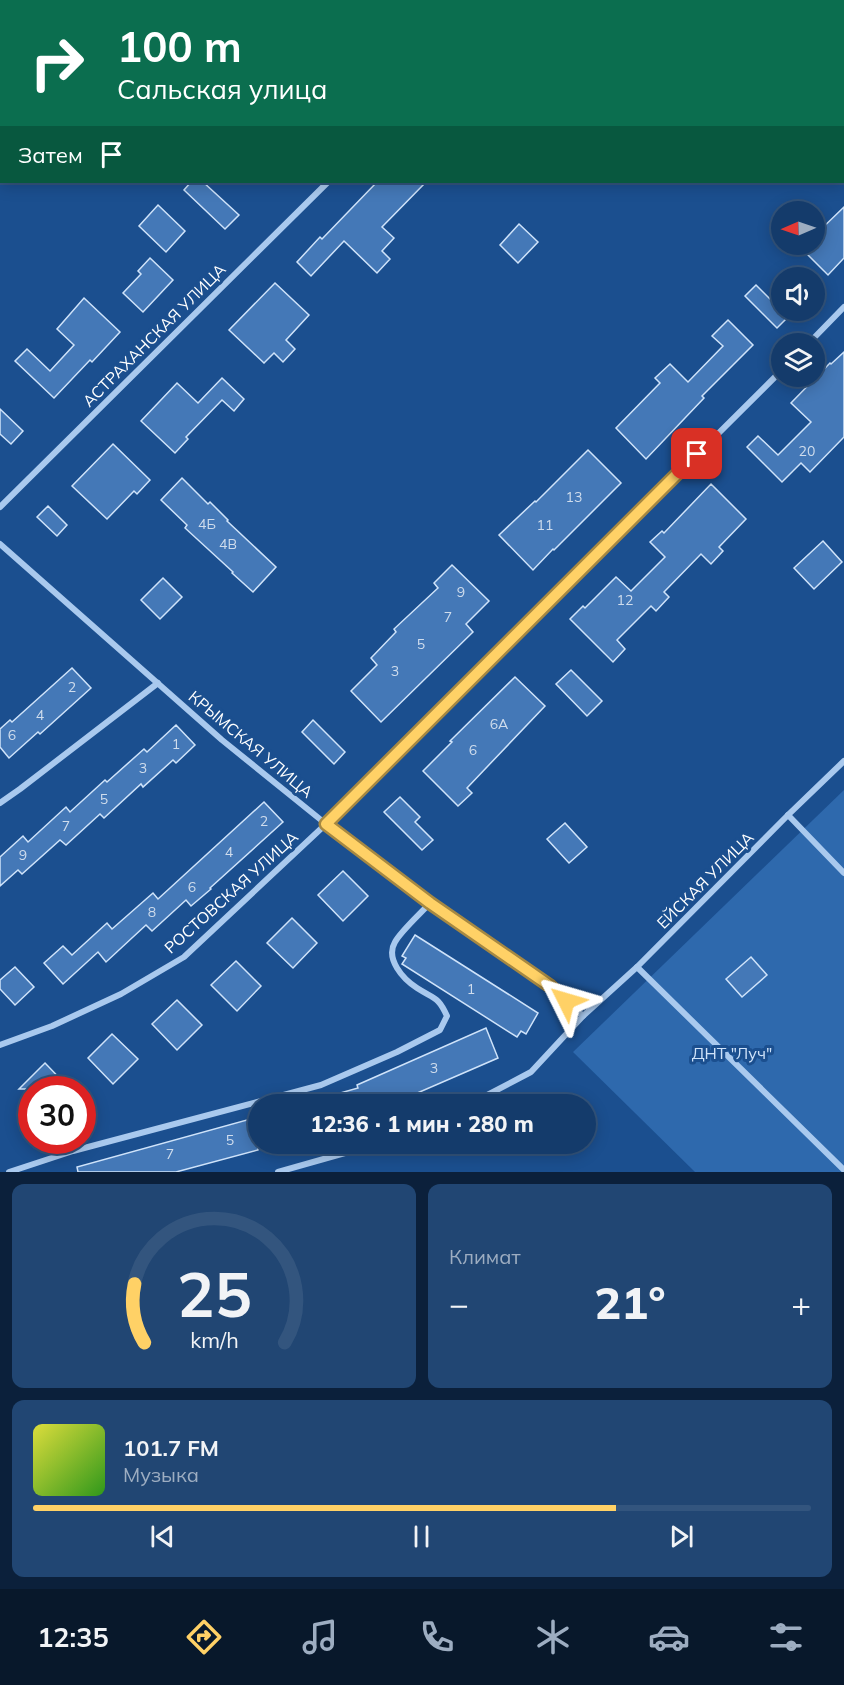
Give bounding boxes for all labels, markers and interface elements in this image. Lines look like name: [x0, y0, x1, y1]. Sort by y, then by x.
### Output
text: 100 m: [117, 20, 242, 73]
icon: right: [18, 24, 96, 102]
text: Сальская улица: [117, 72, 328, 106]
icon: arrive: [95, 138, 128, 171]
text: Затем: [18, 141, 83, 169]
north arrow: [771, 201, 825, 255]
map controls: [771, 201, 825, 387]
street label: АСТРАХАНСКАЯ УЛИЦА: [78, 259, 230, 411]
button: sound: [771, 267, 825, 321]
button: layers: [771, 333, 825, 387]
pin: [671, 428, 722, 479]
icon: arrive: [680, 437, 713, 470]
house number: 20: [799, 442, 815, 460]
house number: 13: [566, 488, 582, 506]
house number: 4Б: [198, 515, 216, 533]
house number: 11: [537, 516, 553, 534]
house number: 4В: [219, 535, 237, 553]
house number: 9: [457, 583, 465, 601]
house number: 12: [617, 591, 633, 609]
house number: 7: [444, 608, 452, 626]
house number: 5: [417, 635, 425, 653]
house number: 3: [391, 662, 399, 680]
house number: 2: [68, 678, 76, 696]
street label: КРЫМСКАЯ УЛИЦА: [185, 686, 317, 802]
house number: 4: [36, 706, 45, 724]
house number: 6А: [490, 715, 509, 733]
house number: 6: [8, 726, 16, 744]
house number: 1: [172, 735, 180, 753]
house number: 6: [469, 741, 477, 759]
house number: 3: [139, 759, 147, 777]
house number: 5: [100, 790, 108, 808]
house number: 2: [260, 812, 268, 830]
house number: 7: [62, 817, 70, 835]
street label: РОСТОВСКАЯ УЛИЦА: [160, 826, 302, 957]
street label: ЕЙСКАЯ УЛИЦА: [652, 827, 758, 933]
house number: 4: [225, 843, 234, 861]
house number: 9: [19, 846, 27, 864]
house number: 6: [188, 878, 196, 896]
house number: 8: [148, 903, 156, 921]
position arrow: [534, 969, 598, 1033]
house number: 1: [467, 980, 475, 998]
park label: ДНТ "Луч": [692, 1043, 772, 1063]
house number: 3: [430, 1059, 438, 1077]
speed limit sign: 30: [18, 1076, 96, 1154]
text: 12:36 · 1 мин · 280 m: [310, 1110, 534, 1138]
house number: 5: [226, 1131, 234, 1149]
house number: 7: [166, 1145, 174, 1163]
text: Климат: [449, 1244, 521, 1269]
text: 25: [177, 1254, 251, 1333]
text: 21°: [594, 1274, 666, 1330]
text: −: [449, 1283, 469, 1324]
text: +: [791, 1283, 811, 1324]
text: km/h: [190, 1326, 238, 1353]
text: 101.7 FM: [123, 1434, 219, 1462]
text: Музыка: [123, 1462, 199, 1487]
icon: previous: [146, 1520, 179, 1553]
icon: pause: [405, 1520, 438, 1553]
icon: next: [665, 1520, 698, 1553]
icon: directions: [183, 1616, 225, 1658]
icon: music: [299, 1616, 341, 1658]
icon: phone: [416, 1616, 458, 1658]
icon: climate: [532, 1616, 574, 1658]
icon: car: [648, 1616, 690, 1658]
icon: filters: [765, 1616, 807, 1658]
text: 12:35: [37, 1620, 109, 1654]

